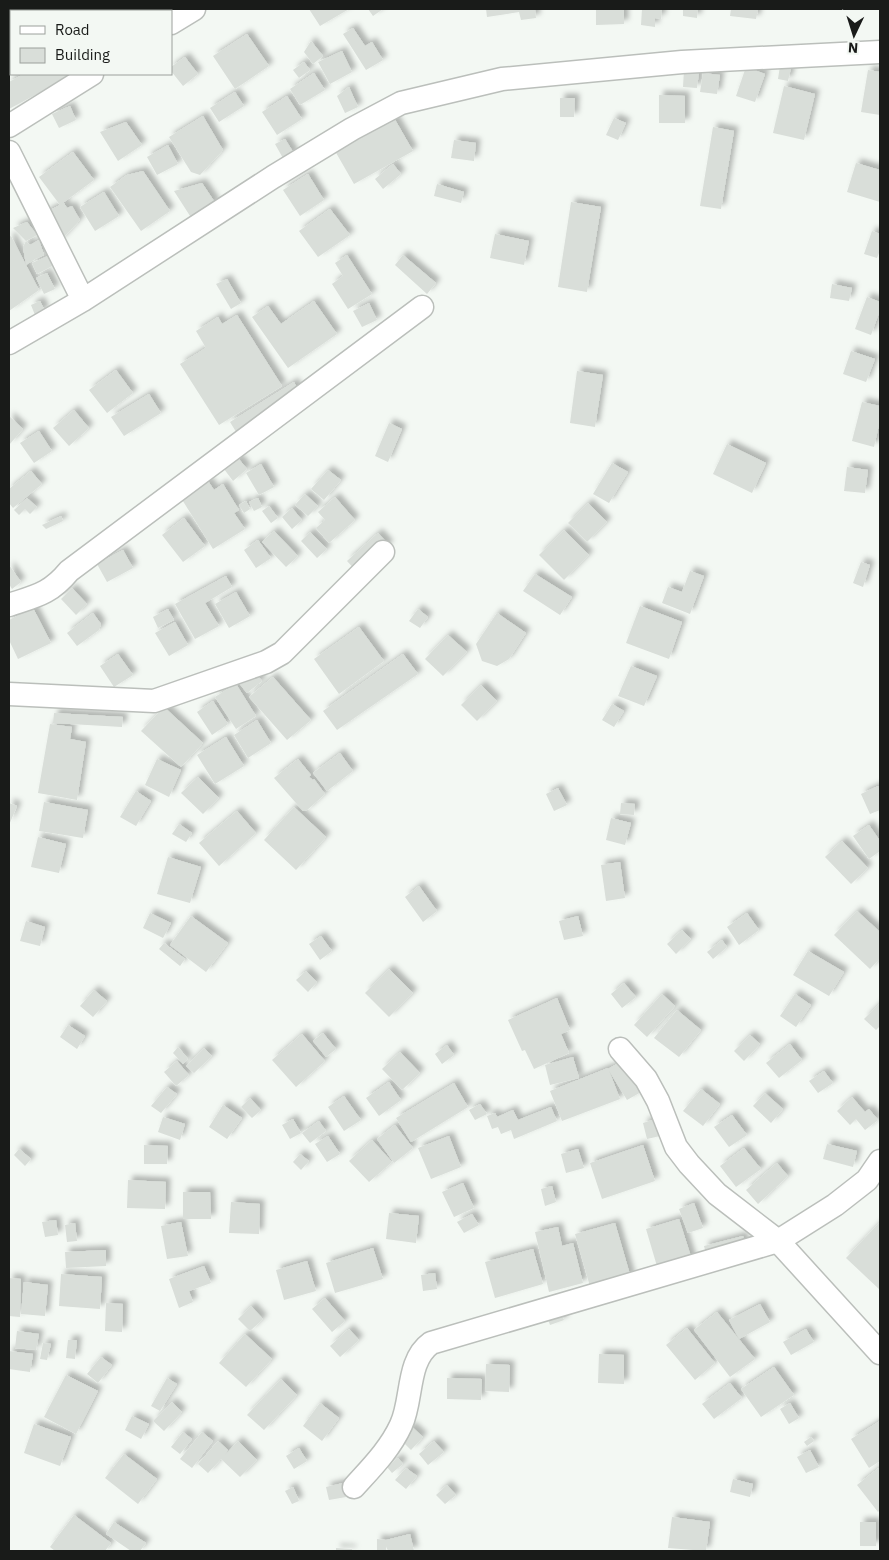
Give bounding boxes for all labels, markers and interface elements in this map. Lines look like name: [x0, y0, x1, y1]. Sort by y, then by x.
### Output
legend: [10, 10, 172, 75]
north arrow: [829, 10, 879, 60]
text: Road: [55, 20, 90, 39]
text: N: [847, 39, 859, 57]
text: Building: [55, 45, 110, 64]

